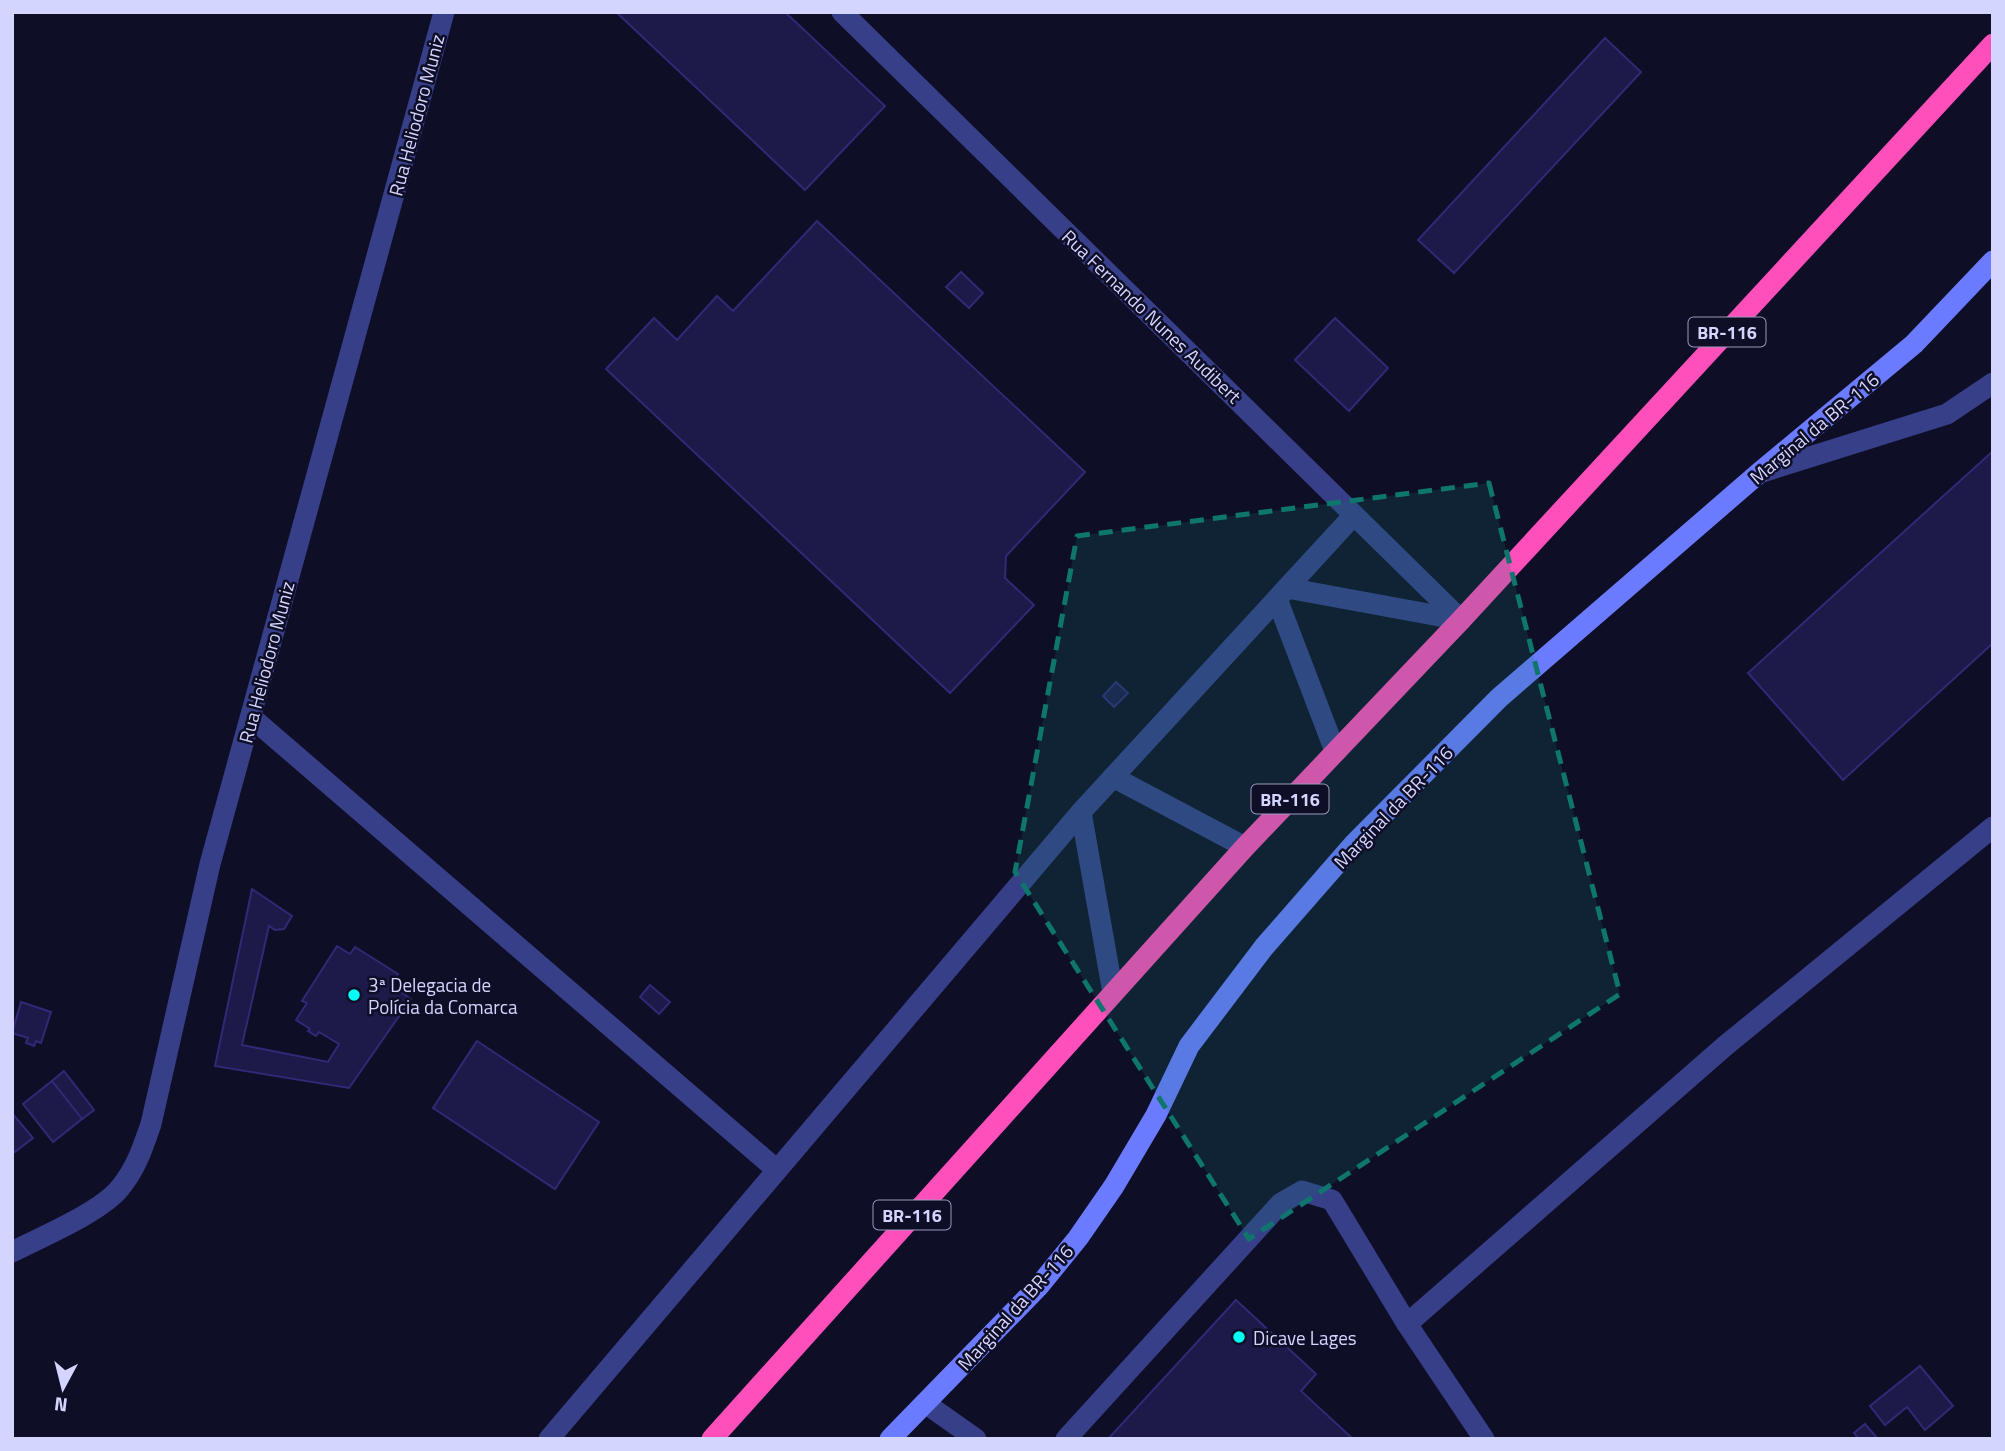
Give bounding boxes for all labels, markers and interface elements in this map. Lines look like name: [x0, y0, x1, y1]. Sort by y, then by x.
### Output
street label: Rua Heliodoro Muniz: [380, 31, 452, 199]
street label: Rua Fernando Nunes Audibert: [1056, 222, 1249, 410]
road number: BR-116: [1688, 318, 1766, 346]
street label: Marginal da BR-116: [1743, 365, 1885, 491]
street label: Rua Heliodoro Muniz: [230, 578, 302, 746]
street label: Marginal da BR-116: [1327, 739, 1459, 875]
road number: BR-116: [1252, 784, 1328, 814]
place label: 3ª Delegacia de Polícia da Comarca: [368, 970, 518, 1021]
marker: 3ª Delegacia de Polícia da Comarca: [346, 987, 362, 1003]
road number: BR-116: [874, 1200, 950, 1230]
street label: Marginal da BR-116: [950, 1237, 1080, 1377]
place label: Dicave Lages: [1253, 1323, 1357, 1352]
marker: Dicave Lages: [1231, 1329, 1247, 1345]
north arrow: [28, 1353, 98, 1423]
text: N: [53, 1390, 69, 1421]

